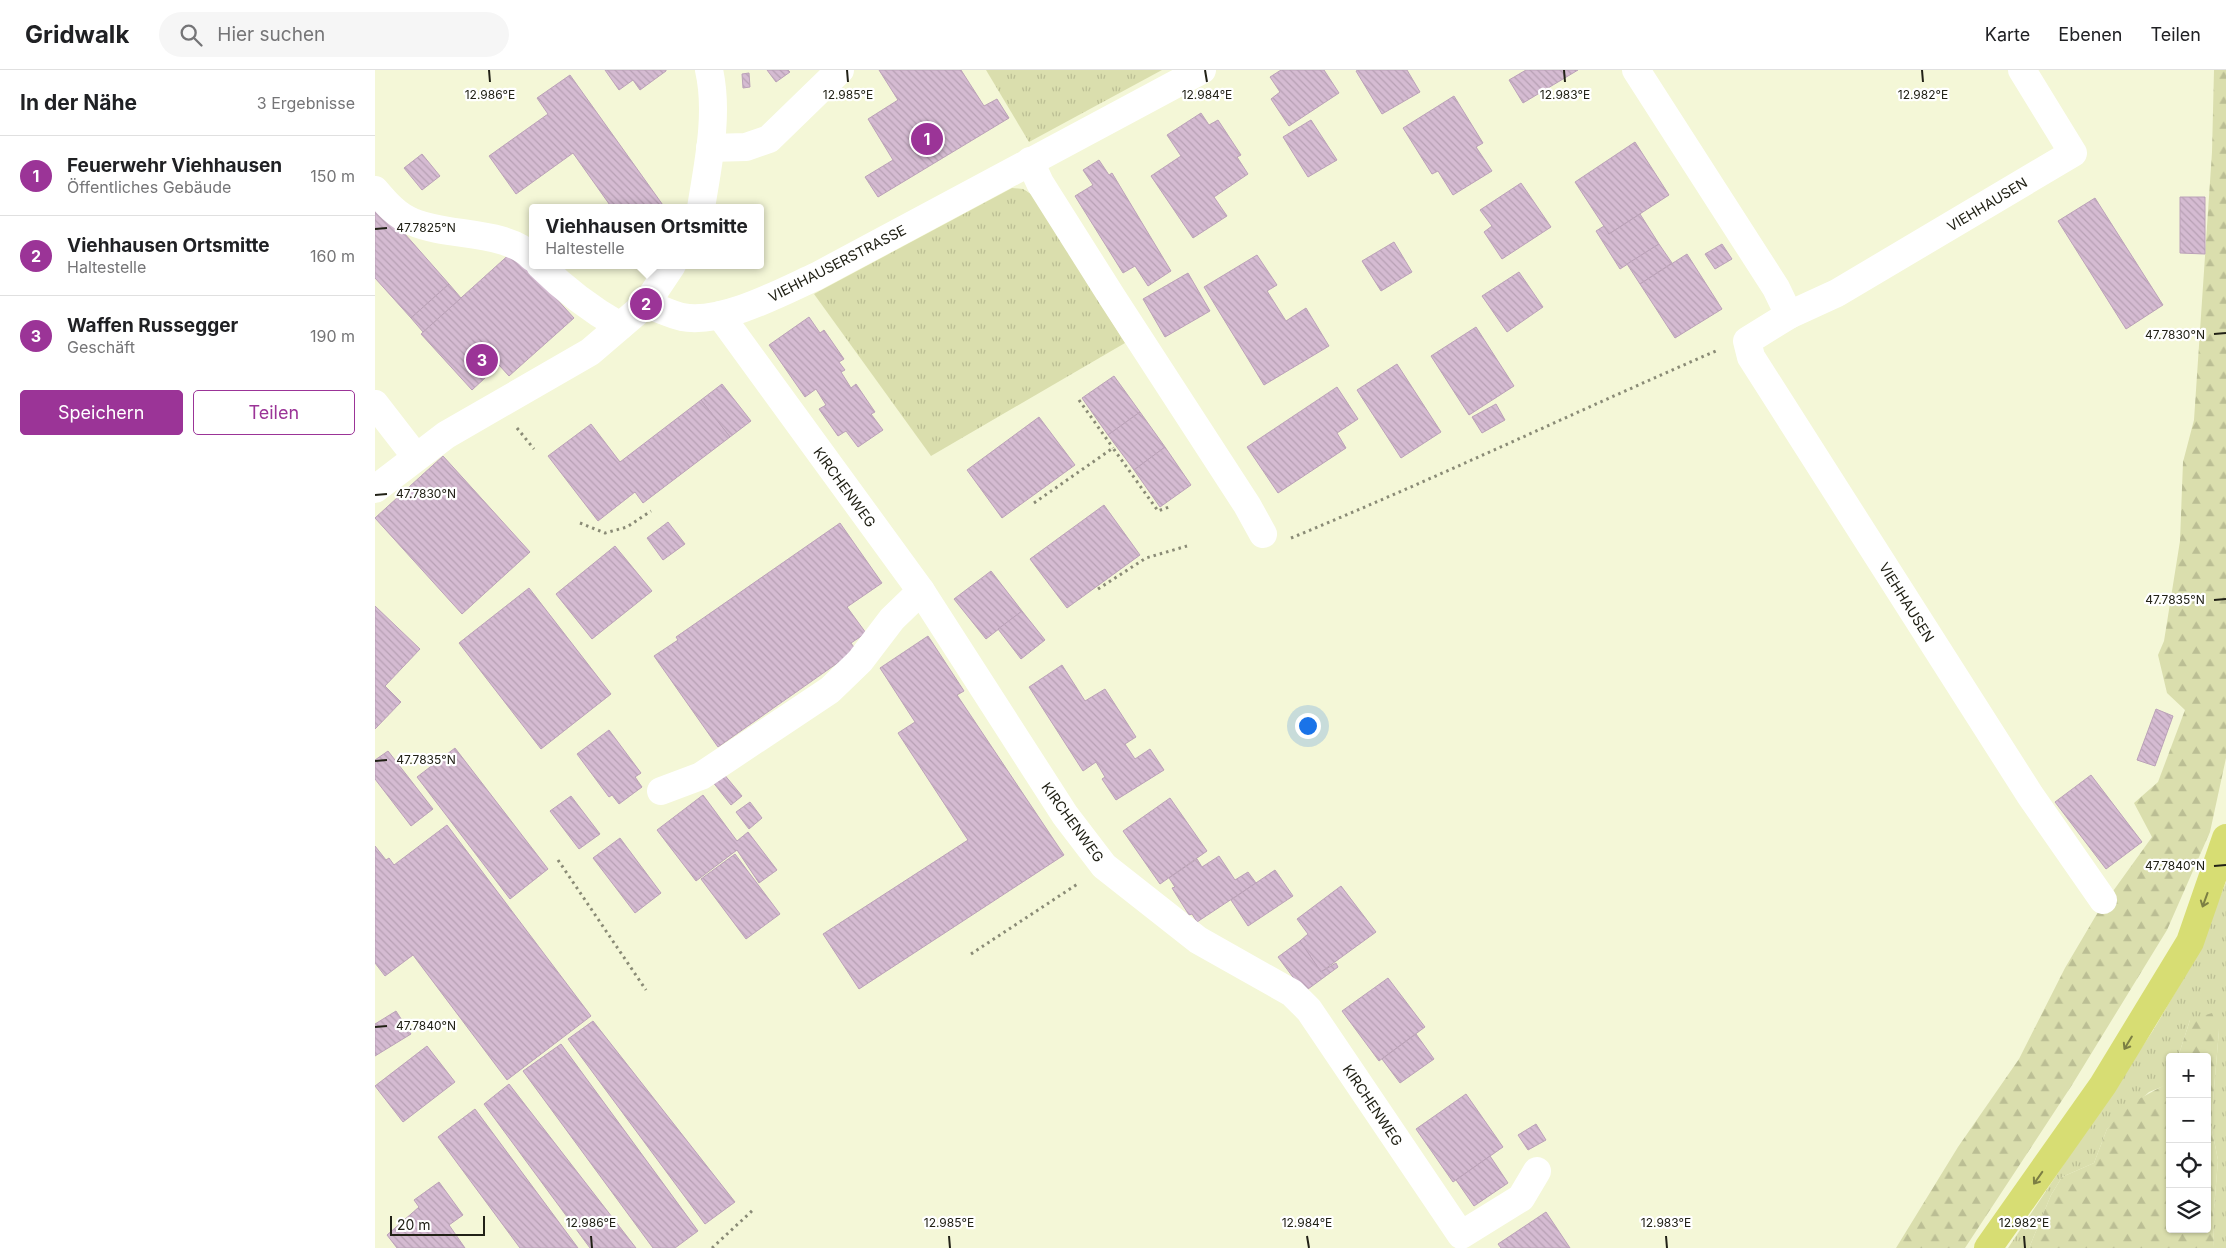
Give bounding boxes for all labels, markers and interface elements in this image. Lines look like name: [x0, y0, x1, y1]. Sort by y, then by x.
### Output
search box: [159, 12, 509, 57]
text: Gridwalk: [25, 20, 129, 49]
icon: search: [177, 21, 205, 49]
text: Hier suchen: [217, 23, 325, 46]
text: Karte: [1985, 24, 2030, 45]
text: Ebenen: [2058, 24, 2122, 45]
text: Teilen: [2150, 24, 2201, 45]
text: 12.986°E: [465, 87, 515, 102]
text: 12.985°E: [823, 87, 873, 102]
text: 12.984°E: [1182, 87, 1232, 102]
text: 12.983°E: [1540, 87, 1590, 102]
text: 12.982°E: [1898, 87, 1948, 102]
text: In der Nähe: [20, 90, 137, 115]
text: 3 Ergebnisse: [257, 93, 355, 113]
pin: 1: [911, 120, 943, 158]
text: Feuerwehr Viehhausen: [67, 154, 282, 177]
text: 1: [33, 166, 39, 186]
text: 150 m: [310, 166, 355, 186]
street label: VIEHHAUSEN: [1944, 173, 2030, 235]
text: Öffentliches Gebäude: [67, 177, 231, 197]
popup: [529, 204, 764, 269]
text: Viehhausen Ortsmitte: [545, 215, 748, 238]
text: 47.7825°N: [396, 220, 456, 235]
street label: VIEHHAUSERSTRASSE: [765, 221, 909, 305]
text: Viehhausen Ortsmitte: [67, 234, 270, 257]
text: Haltestelle: [545, 238, 625, 258]
text: 2: [31, 246, 41, 266]
text: 160 m: [310, 246, 355, 266]
text: Haltestelle: [67, 257, 146, 277]
pin: 2: [630, 285, 662, 323]
text: Waffen Russegger: [67, 314, 238, 337]
text: 3: [31, 326, 41, 346]
text: 190 m: [310, 326, 355, 346]
text: 47.7830°N: [2145, 327, 2205, 342]
text: Geschäft: [67, 337, 135, 357]
pin: 3: [466, 341, 498, 379]
button: Speichern: [20, 390, 183, 435]
button: Teilen: [193, 390, 355, 435]
street label: KIRCHENWEG: [810, 444, 880, 530]
text: 47.7830°N: [396, 486, 456, 501]
street label: VIEHHAUSEN: [1876, 559, 1938, 645]
text: 47.7835°N: [2145, 592, 2205, 607]
your location: [1295, 713, 1321, 739]
text: 47.7835°N: [396, 752, 456, 767]
street label: KIRCHENWEG: [1038, 779, 1108, 865]
text: 47.7840°N: [2145, 858, 2205, 873]
one-way arrow: [2200, 892, 2209, 908]
text: 47.7840°N: [396, 1018, 456, 1033]
one-way arrow: [2123, 1035, 2133, 1049]
map controls: [2166, 1053, 2211, 1233]
button: +: [2166, 1053, 2211, 1098]
street label: KIRCHENWEG: [1340, 1061, 1406, 1149]
button: −: [2166, 1098, 2211, 1143]
button: locate: [2166, 1143, 2211, 1188]
one-way arrow: [2033, 1170, 2043, 1184]
button: layers: [2166, 1188, 2211, 1233]
scale bar: [390, 1213, 485, 1236]
text: 12.986°E: [566, 1215, 616, 1230]
text: 12.985°E: [924, 1215, 974, 1230]
text: 12.984°E: [1282, 1215, 1332, 1230]
text: 12.983°E: [1641, 1215, 1691, 1230]
text: 12.982°E: [1999, 1215, 2049, 1230]
text: 20 m: [397, 1216, 431, 1233]

